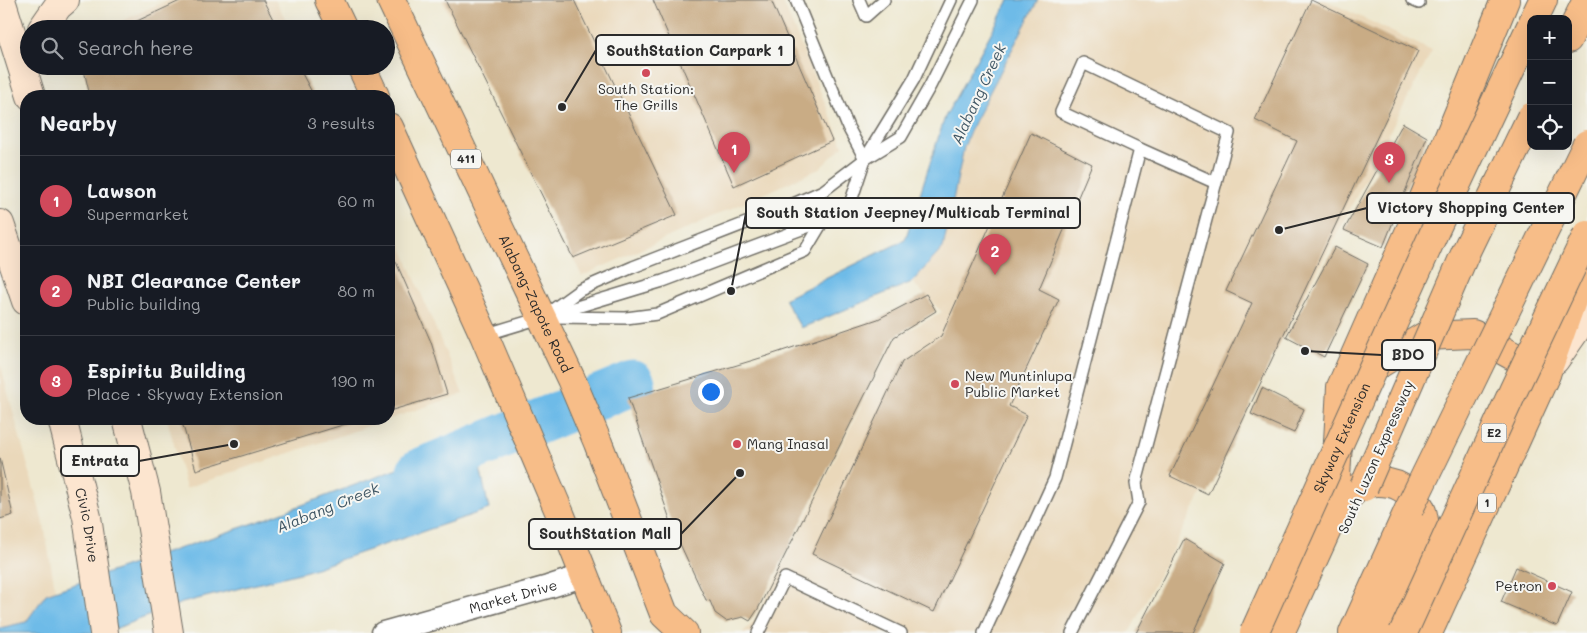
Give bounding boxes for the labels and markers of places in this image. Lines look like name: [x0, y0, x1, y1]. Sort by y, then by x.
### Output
callout: SouthStation Carpark 1: [596, 35, 794, 65]
marker: South Station: The Grills: [640, 67, 652, 79]
place label: South Station: The Grills: [598, 79, 694, 114]
pin: 1: [718, 132, 750, 173]
pin: 3: [1373, 142, 1405, 183]
callout: Victory Shopping Center: [1367, 193, 1574, 223]
callout: South Station Jeepney/Multicab Terminal: [746, 198, 1080, 228]
pin: 2: [979, 234, 1011, 275]
callout: BDO: [1382, 340, 1435, 370]
place label: New Muntinlupa Public Market: [965, 366, 1073, 401]
marker: New Muntinlupa Public Market: [949, 378, 961, 390]
place label: Mang Inasal: [747, 434, 829, 453]
marker: Mang Inasal: [731, 438, 743, 450]
callout: Entrata: [61, 446, 139, 476]
callout: SouthStation Mall: [529, 519, 681, 549]
place label: Petron: [1496, 576, 1542, 595]
marker: Petron: [1546, 580, 1558, 592]

